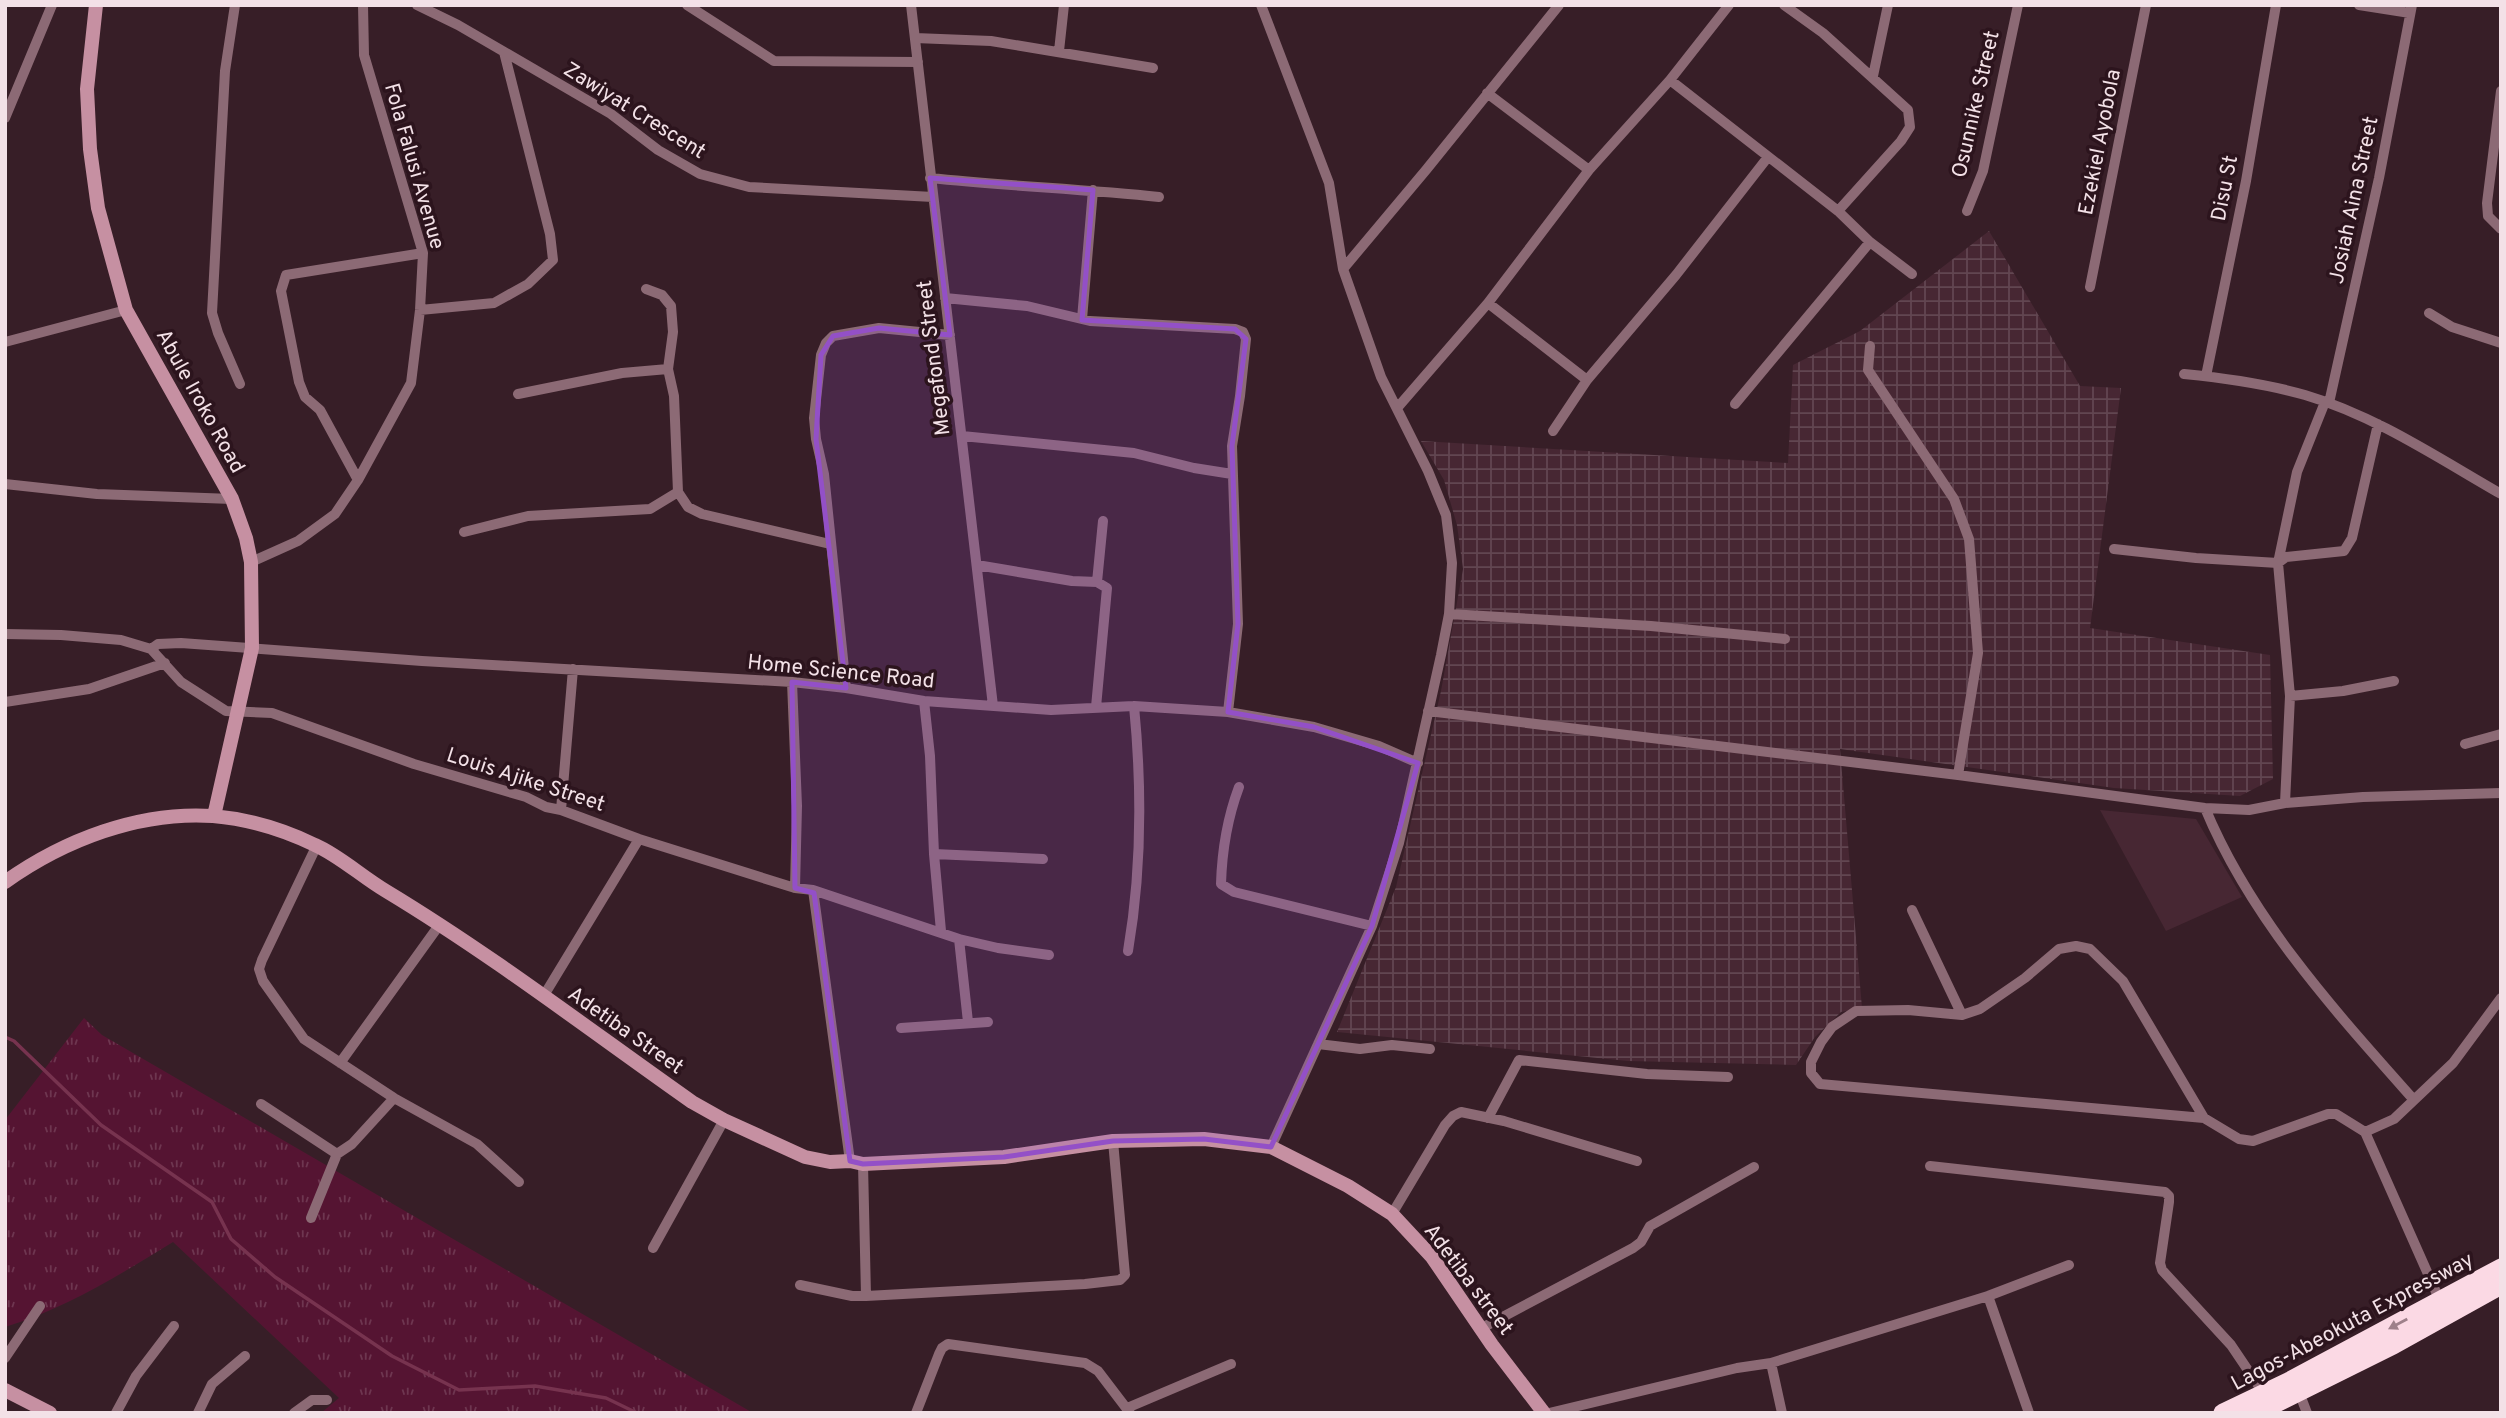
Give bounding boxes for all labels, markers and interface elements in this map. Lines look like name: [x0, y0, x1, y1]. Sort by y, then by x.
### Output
street label: Osunnike Street: [1946, 28, 2007, 181]
street label: Zawiyat Crescent: [558, 57, 710, 166]
street label: Ezekiel Ayobola: [2073, 67, 2128, 218]
street label: Fola Falusi Avenue: [377, 80, 450, 252]
street label: Josiah Aina Street: [2324, 114, 2385, 286]
street label: Disu St: [2206, 153, 2245, 223]
street label: Megafond Street: [912, 279, 957, 437]
street label: Abule Iroko Road: [149, 325, 250, 479]
street label: Home Science Road: [746, 649, 936, 696]
street label: Louis Ajike Street: [443, 742, 608, 819]
street label: Adetiba Street: [562, 981, 688, 1081]
street label: Adetiba street: [1417, 1219, 1519, 1341]
street label: Lagos-Abeokuta Expressway: [2227, 1247, 2479, 1398]
one-way arrow: [2387, 1317, 2407, 1329]

